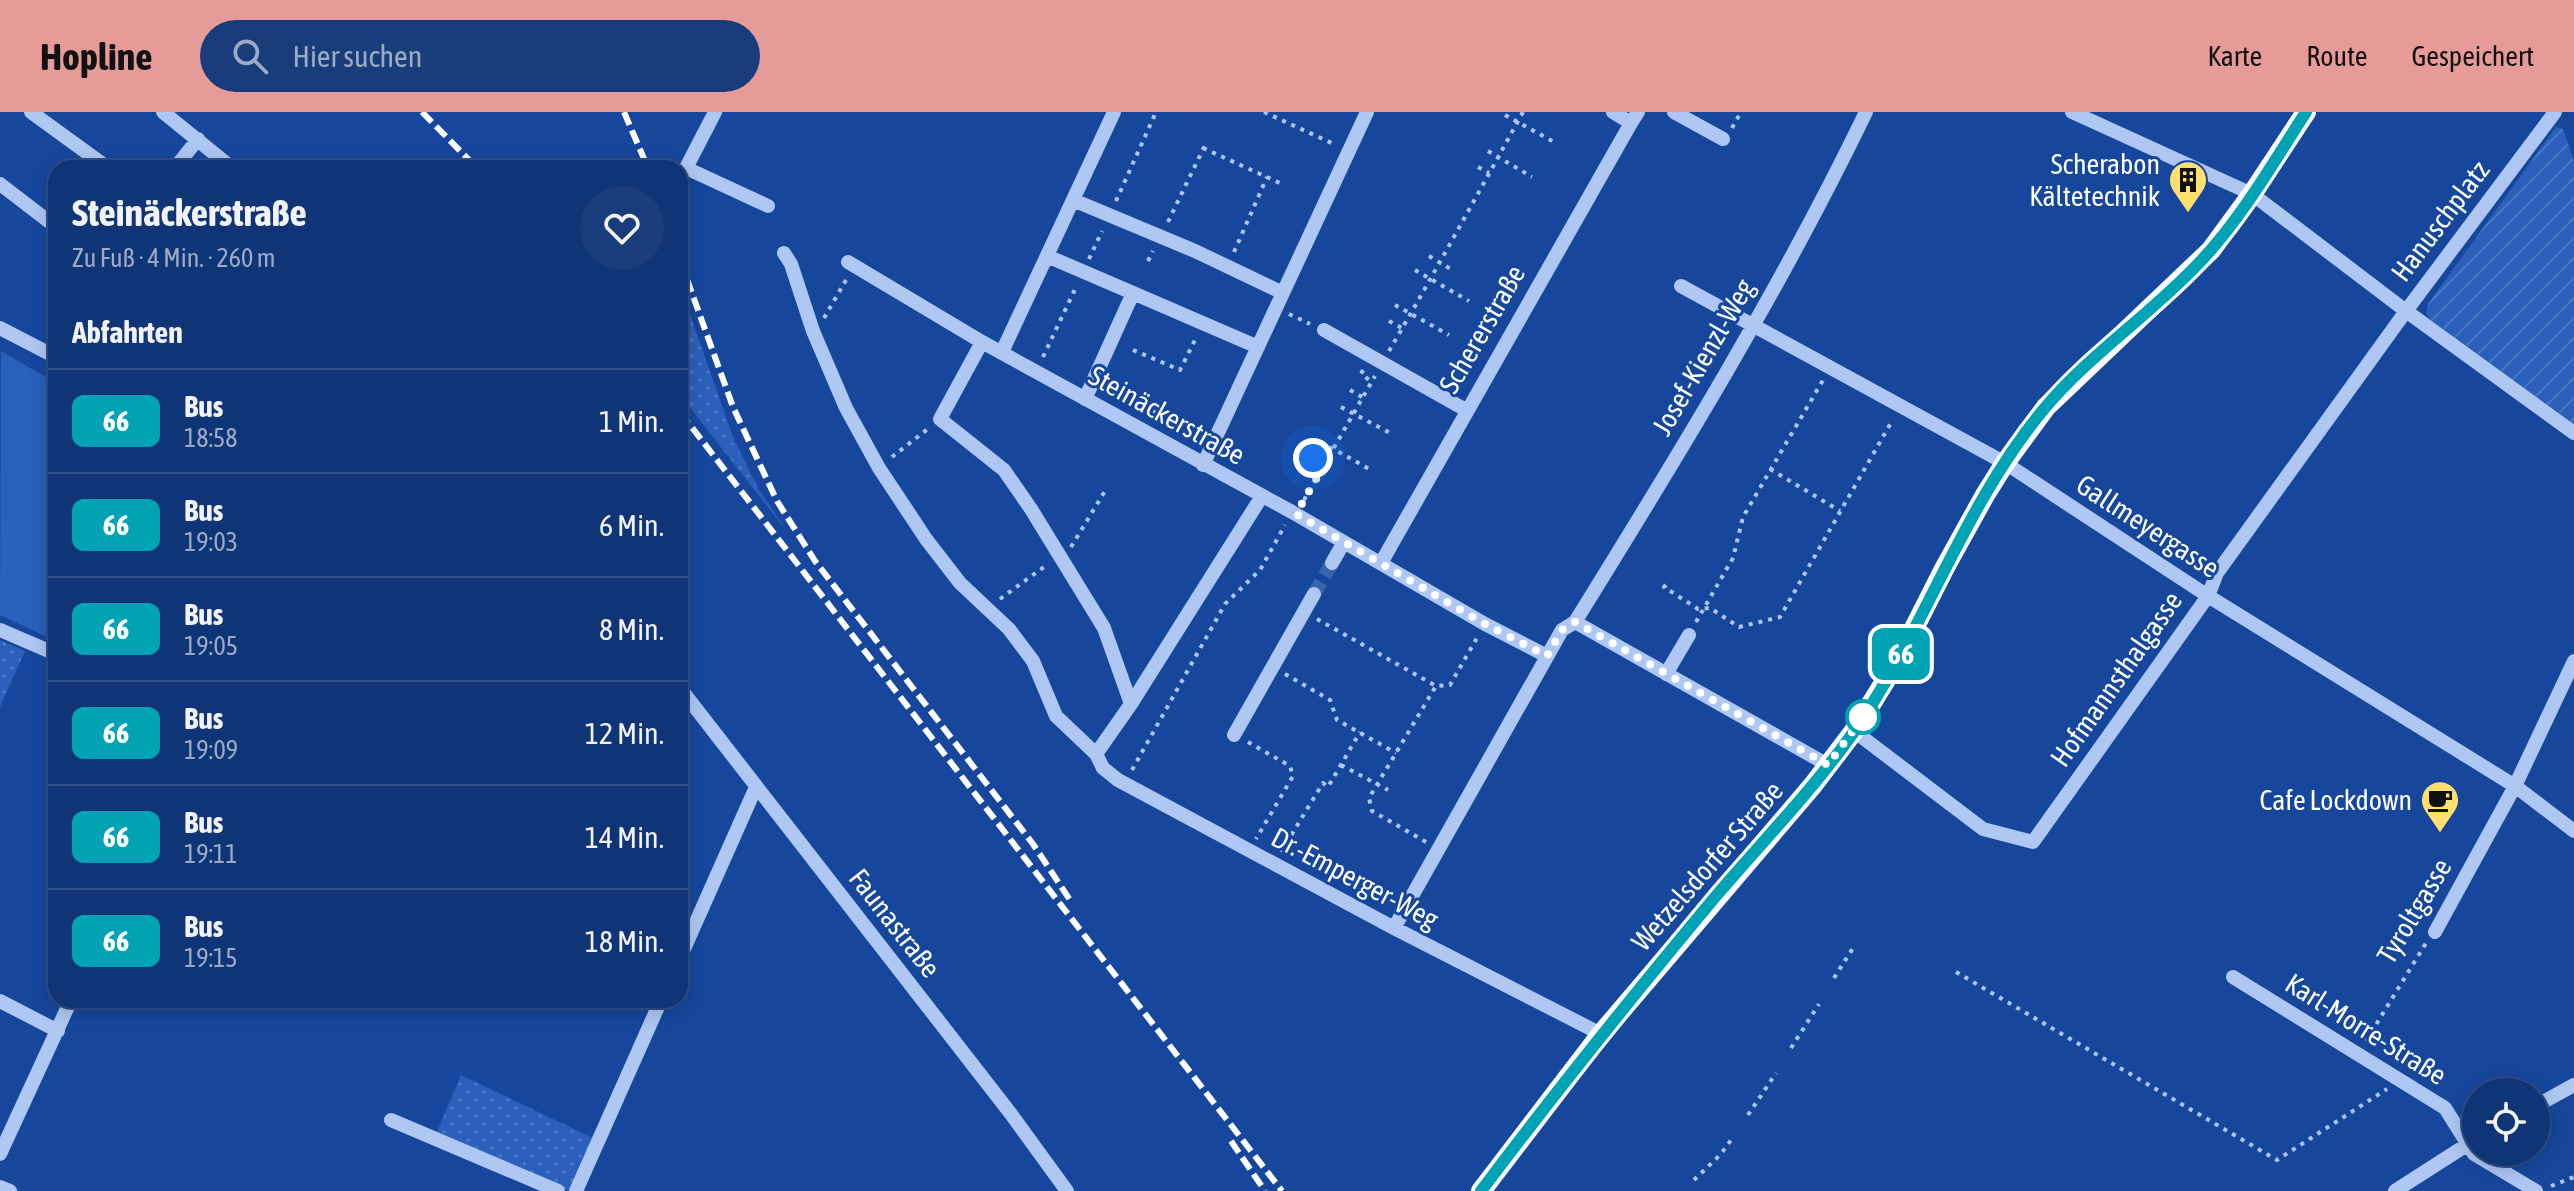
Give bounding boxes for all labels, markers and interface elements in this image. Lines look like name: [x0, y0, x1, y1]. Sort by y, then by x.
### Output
search box: [200, 20, 760, 92]
icon: search: [228, 34, 272, 78]
text: Hopline: [40, 35, 152, 78]
text: Hier suchen: [292, 39, 422, 73]
text: Karte: [2208, 40, 2262, 72]
text: Route: [2306, 40, 2367, 72]
text: Gespeichert: [2411, 40, 2534, 72]
place label: Scherabon Kältetechnik: [2029, 148, 2160, 212]
street label: Hanuschplatz: [2384, 155, 2496, 287]
building icon: Scherabon Kältetechnik: [2167, 159, 2209, 214]
button: heart: [580, 186, 664, 270]
text: Steinäckerstraße: [72, 191, 307, 234]
text: Zu Fuß · 4 Min. · 260 m: [72, 243, 276, 273]
street label: Schererstraße: [1433, 259, 1531, 399]
street label: Josef-Kienzl-Weg: [1645, 273, 1761, 441]
text: Abfahrten: [72, 315, 183, 349]
street label: Steinäckerstraße: [1084, 359, 1250, 471]
text: Bus: [184, 389, 223, 423]
text: 1 Min.: [599, 404, 664, 438]
text: 66: [103, 405, 129, 437]
text: 18:58: [184, 423, 238, 453]
your location: [1293, 438, 1333, 478]
street label: Gallmeyergasse: [2071, 468, 2225, 584]
text: Bus: [184, 493, 223, 527]
text: 6 Min.: [599, 508, 664, 542]
text: 66: [103, 509, 129, 541]
text: 19:03: [184, 527, 238, 557]
street label: Hofmannsthalgasse: [2044, 585, 2188, 773]
text: Bus: [184, 597, 223, 631]
text: 8 Min.: [599, 612, 664, 646]
text: 66: [103, 613, 129, 645]
line badge: 66: [1865, 628, 1937, 680]
text: 19:05: [184, 631, 238, 661]
text: 66: [1888, 638, 1914, 670]
unlabelled marker: [1846, 700, 1880, 734]
text: Bus: [184, 701, 223, 735]
text: 12 Min.: [585, 716, 664, 750]
text: 66: [103, 717, 129, 749]
text: 19:09: [184, 735, 238, 765]
street label: Wetzelsdorfer Straße: [1625, 775, 1789, 957]
cafe icon: Cafe Lockdown: [2419, 779, 2461, 834]
place label: Cafe Lockdown: [2260, 784, 2412, 816]
text: Bus: [184, 805, 223, 839]
text: 14 Min.: [585, 820, 664, 854]
text: 66: [103, 821, 129, 853]
street label: Dr.-Emperger-Weg: [1266, 821, 1444, 935]
text: 19:11: [184, 839, 238, 869]
street label: Tyroltgasse: [2370, 853, 2458, 969]
street label: Faunastraße: [843, 863, 947, 983]
text: Bus: [184, 909, 223, 943]
text: 18 Min.: [585, 924, 664, 958]
text: 66: [103, 925, 129, 957]
text: 19:15: [184, 943, 238, 973]
street label: Karl-Morre-Straße: [2280, 967, 2452, 1091]
map controls: [2462, 1078, 2550, 1166]
button: locate: [2462, 1078, 2550, 1166]

